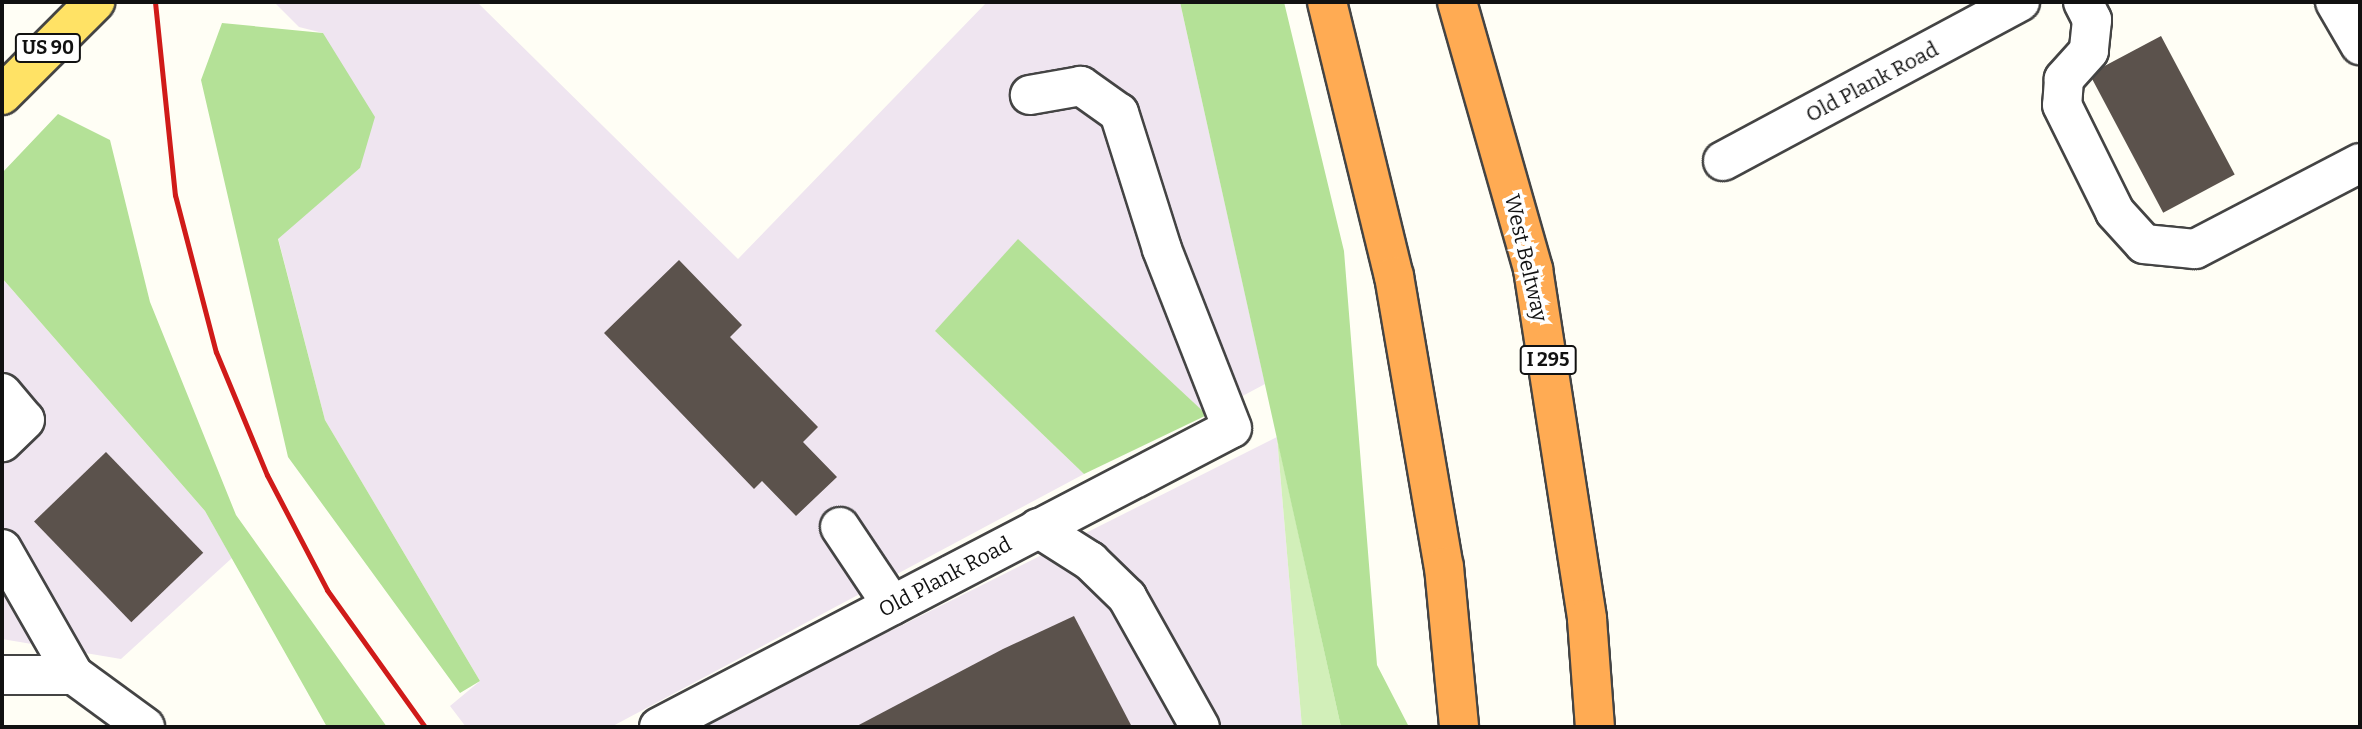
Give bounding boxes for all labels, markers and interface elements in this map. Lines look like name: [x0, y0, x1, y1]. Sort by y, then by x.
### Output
road number: US 90: [15, 32, 81, 64]
street label: Old Plank Road: [1801, 36, 1943, 128]
street label: West Beltway: [1499, 192, 1553, 324]
road number: I 295: [1518, 344, 1578, 376]
street label: Old Plank Road: [874, 531, 1016, 623]

